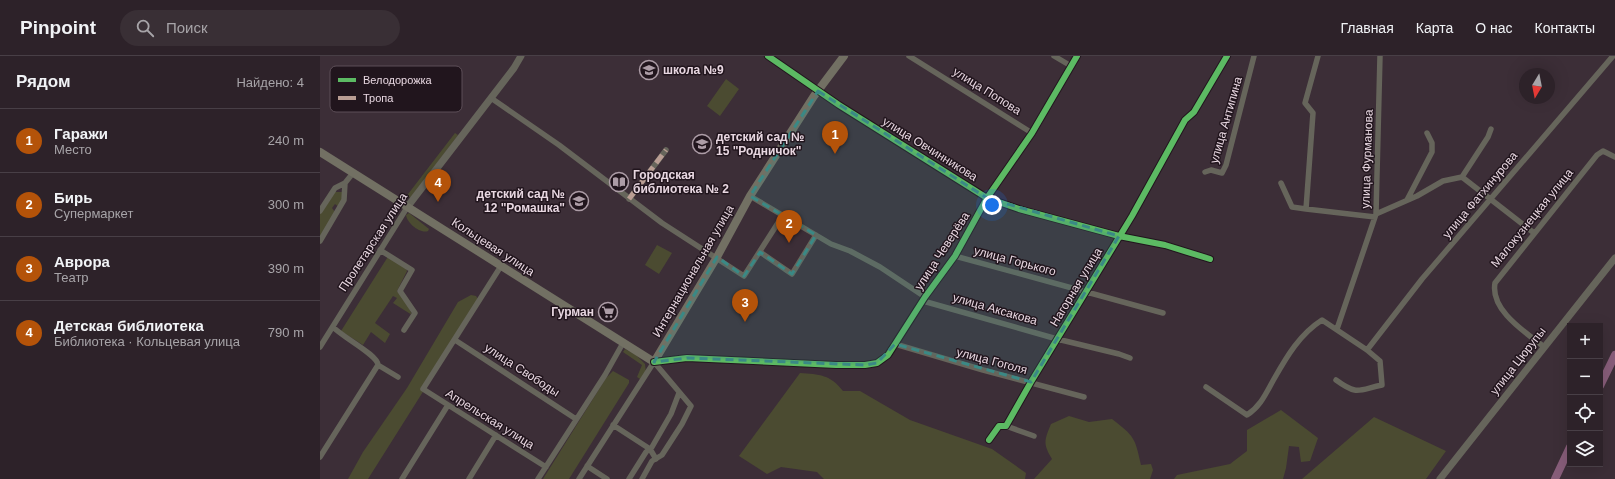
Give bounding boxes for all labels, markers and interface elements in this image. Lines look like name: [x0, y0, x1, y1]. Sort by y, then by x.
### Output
search box: [120, 10, 400, 46]
text: Pinpoint: [20, 17, 96, 38]
icon: search: [134, 17, 156, 39]
text: Поиск: [166, 19, 208, 36]
text: Главная: [1340, 20, 1394, 36]
text: Карта: [1416, 20, 1453, 36]
text: О нас: [1475, 20, 1513, 36]
text: Контакты: [1535, 20, 1595, 36]
school or university icon: школа №9: [638, 59, 660, 81]
place label: школа №9: [663, 63, 724, 77]
street label: улица Попова: [950, 64, 1024, 118]
legend: [330, 66, 462, 112]
north arrow: [1519, 68, 1555, 104]
text: Рядом: [16, 72, 71, 91]
text: Велодорожка: [363, 74, 433, 86]
text: Найдено: 4: [236, 75, 304, 90]
street label: улица Антипина: [1207, 75, 1245, 165]
text: Тропа: [363, 92, 394, 104]
street label: улица Фурманова: [1358, 109, 1376, 209]
street label: улица Овчинникова: [880, 114, 980, 184]
pin: 1: [822, 121, 848, 154]
text: Гаражи: [54, 125, 108, 142]
place label: детский сад № 15 "Родничок": [716, 130, 804, 158]
text: 1: [25, 133, 33, 148]
text: 240 m: [268, 133, 304, 148]
school or university icon: детский сад № 15 "Родничок": [691, 133, 713, 155]
text: Место: [54, 142, 92, 157]
street label: улица Фатхинурова: [1440, 149, 1521, 241]
street label: Малокузнецкая улица: [1488, 166, 1576, 270]
place label: Городская библиотека № 2: [633, 168, 729, 196]
pin: 4: [425, 169, 451, 202]
library icon: Городская библиотека № 2: [608, 171, 630, 193]
place label: детский сад № 12 "Ромашка": [477, 187, 565, 215]
text: Бирь: [54, 189, 92, 206]
street label: Пролетарская улица: [336, 190, 410, 294]
school or university icon: детский сад № 12 "Ромашка": [568, 190, 590, 212]
your location: [982, 195, 1002, 215]
text: 2: [25, 197, 33, 212]
text: 300 m: [268, 197, 304, 212]
street label: Интернациональная улица: [649, 202, 737, 340]
text: Супермаркет: [54, 206, 133, 221]
street label: улица Чеверёва: [912, 209, 973, 293]
pin: 2: [776, 210, 802, 243]
street label: Кольцевая улица: [449, 215, 537, 279]
street label: улица Горького: [972, 243, 1058, 279]
street label: Нагорная улица: [1047, 245, 1105, 329]
text: Аврора: [54, 253, 110, 270]
text: 3: [25, 261, 33, 276]
text: 390 m: [268, 261, 304, 276]
text: Театр: [54, 270, 89, 285]
pin: 3: [732, 289, 758, 322]
street label: улица Аксакова: [951, 290, 1039, 328]
supermarket icon: Гурман: [597, 301, 619, 323]
place label: Гурман: [551, 305, 594, 319]
text: Детская библиотека: [54, 317, 204, 334]
map controls: [1567, 323, 1603, 467]
button: +: [1567, 323, 1603, 359]
street label: улица Цюрупы: [1487, 324, 1549, 398]
text: 4: [25, 325, 33, 340]
text: 790 m: [268, 325, 304, 340]
text: Библиотека · Кольцевая улица: [54, 334, 240, 349]
street label: улица Свободы: [482, 340, 562, 400]
street label: улица Гоголя: [955, 345, 1029, 377]
button: −: [1567, 359, 1603, 395]
street label: Апрельская улица: [443, 386, 537, 452]
button: locate: [1567, 395, 1603, 431]
button: layers: [1567, 431, 1603, 467]

